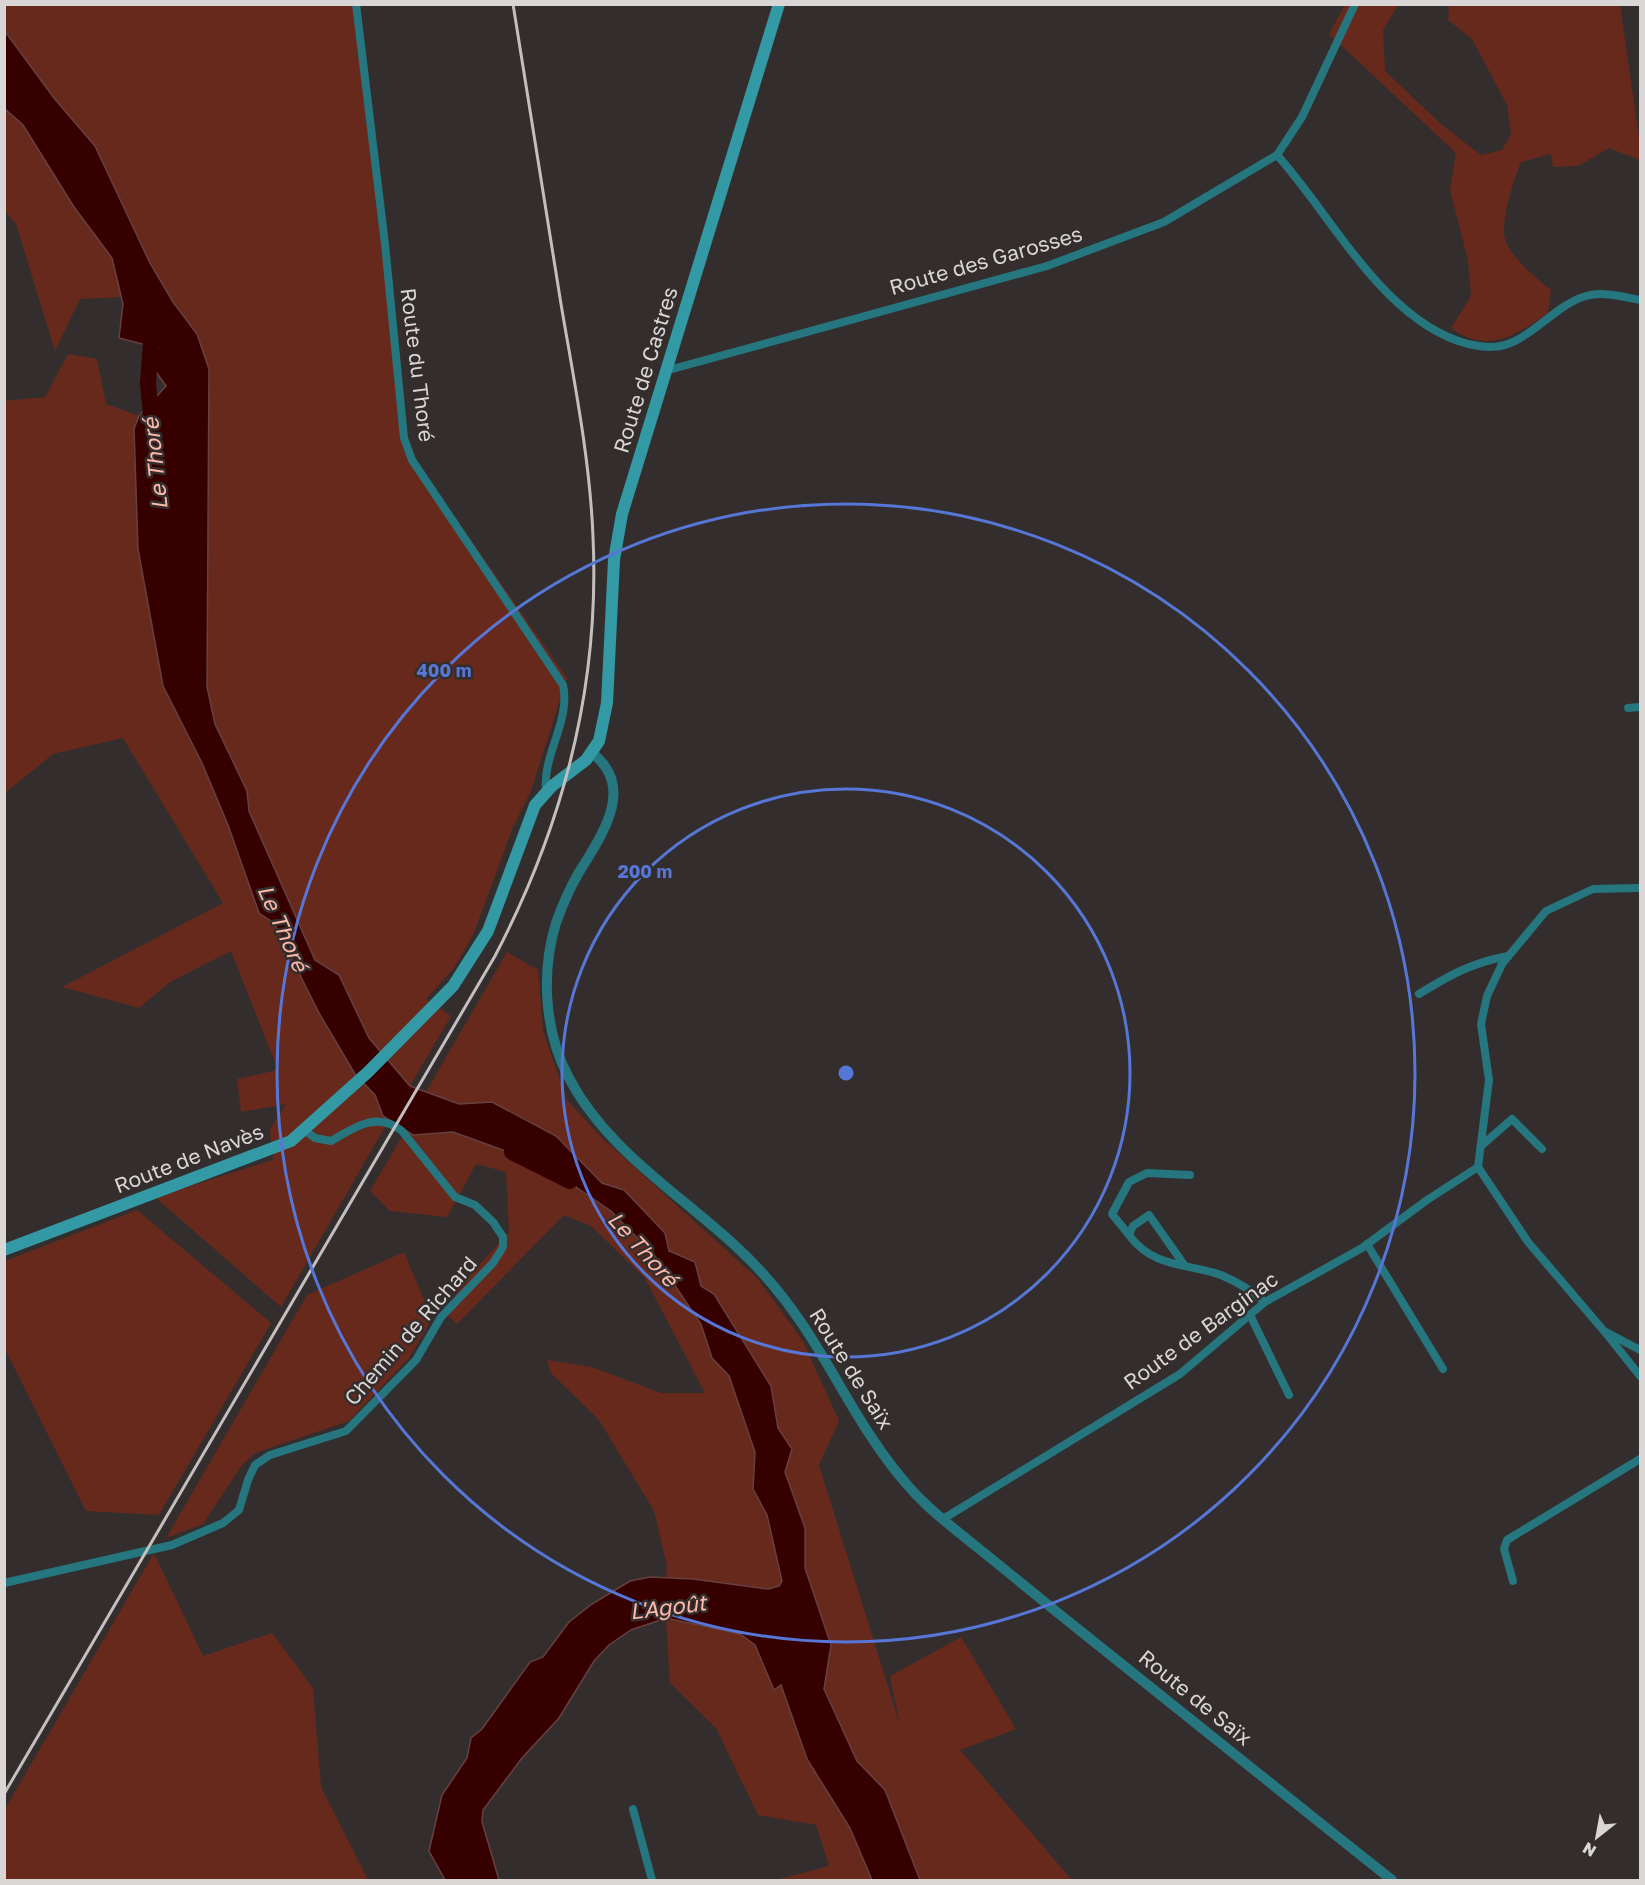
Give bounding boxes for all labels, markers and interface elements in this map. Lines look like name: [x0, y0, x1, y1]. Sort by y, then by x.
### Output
street label: Route des Garosses: [886, 220, 1085, 300]
street label: Route de Castres: [607, 283, 683, 456]
street label: Route du Thoré: [396, 286, 440, 443]
water label: Le Thoré: [136, 415, 173, 511]
text: 400 m: [417, 659, 471, 681]
text: 200 m: [618, 860, 672, 882]
water label: Le Thoré: [252, 880, 315, 977]
centre of rings: [836, 1063, 856, 1083]
street label: Route de Navès: [110, 1118, 267, 1198]
water label: Le Thoré: [603, 1205, 686, 1294]
street label: Chemin de Richard: [338, 1250, 482, 1410]
street label: Route de Barginac: [1118, 1266, 1283, 1395]
street label: Route de Saïx: [804, 1303, 900, 1434]
water label: L'Agoût: [628, 1588, 710, 1625]
street label: Route de Saïx: [1134, 1644, 1258, 1751]
north arrow: [1567, 1807, 1627, 1867]
text: N: [1579, 1838, 1600, 1862]

